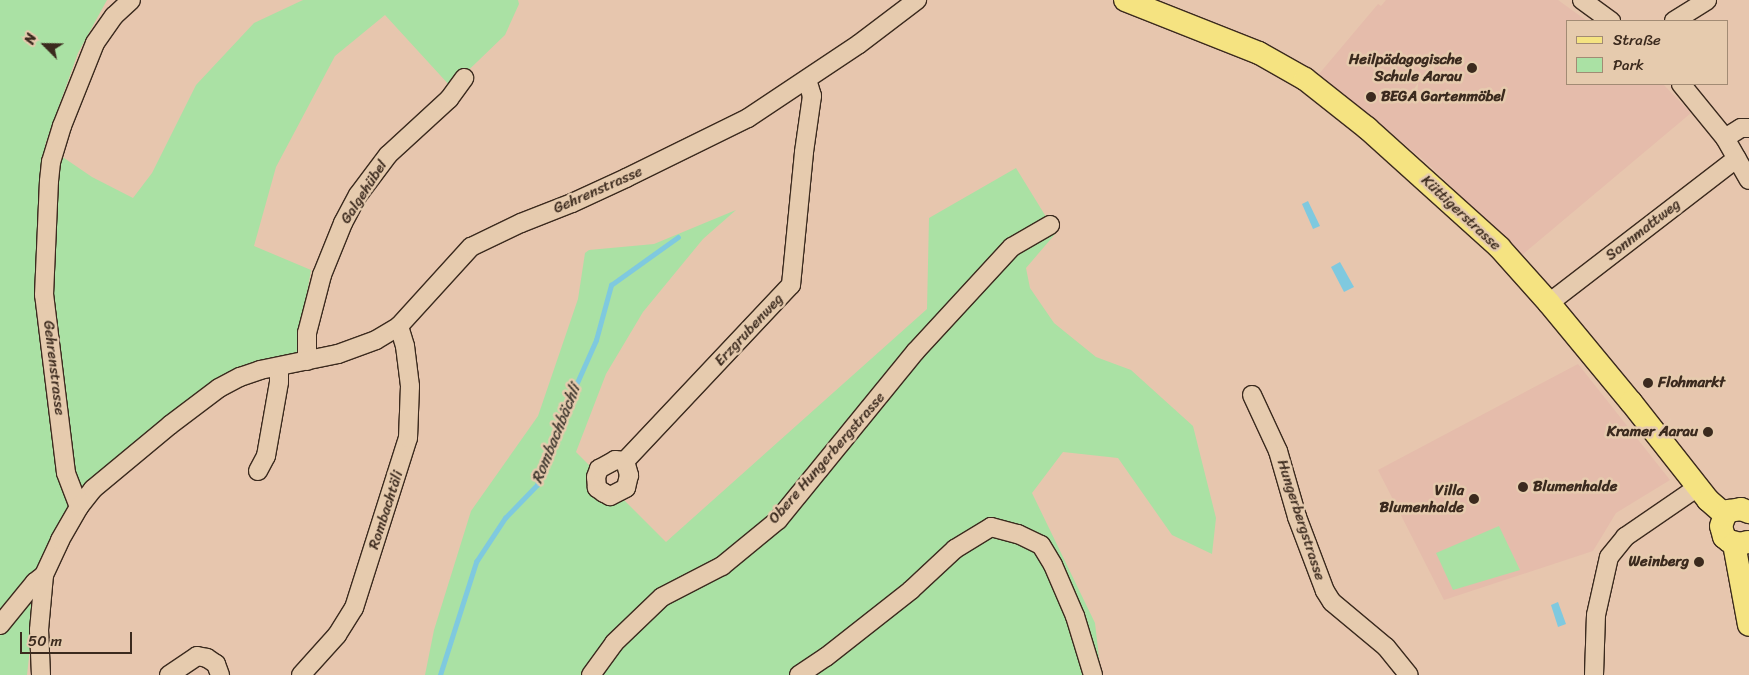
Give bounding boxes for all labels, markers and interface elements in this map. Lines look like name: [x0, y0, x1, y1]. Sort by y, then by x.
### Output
north arrow: [20, 20, 70, 70]
legend: [1566, 20, 1729, 85]
text: Straße: [1613, 27, 1661, 53]
text: N: [17, 30, 44, 48]
place label: Heilpädagogische Schule Aarau: [1349, 50, 1462, 85]
text: Park: [1613, 52, 1644, 78]
marker: Heilpädagogische Schule Aarau: [1466, 62, 1478, 74]
place label: BEGA Gartenmöbel: [1381, 88, 1505, 106]
marker: BEGA Gartenmöbel: [1365, 91, 1377, 103]
street label: Galgehübel: [337, 157, 391, 227]
street label: Gehrenstrasse: [551, 162, 645, 218]
street label: Küttigerstrasse: [1417, 172, 1505, 254]
street label: Sonnmattweg: [1602, 195, 1684, 265]
street label: Erzgrubenweg: [711, 290, 787, 370]
street label: Gehrenstrasse: [39, 319, 69, 417]
place label: Flohmarkt: [1658, 374, 1725, 392]
marker: Flohmarkt: [1642, 377, 1654, 389]
water label: Rombachbächli: [527, 382, 585, 486]
street label: Obere Hungerbergstrasse: [765, 388, 889, 528]
place label: Kramer Aarau: [1607, 423, 1698, 441]
marker: Kramer Aarau: [1702, 426, 1714, 438]
street label: Hungerbergstrasse: [1273, 457, 1329, 583]
street label: Rombachtäli: [365, 468, 407, 552]
place label: Blumenhalde: [1533, 478, 1617, 496]
place label: Villa Blumenhalde: [1380, 481, 1464, 516]
marker: Blumenhalde: [1517, 481, 1529, 493]
marker: Villa Blumenhalde: [1468, 493, 1480, 505]
place label: Weinberg: [1629, 553, 1689, 571]
marker: Weinberg: [1693, 556, 1705, 568]
scale bar: [22, 622, 135, 654]
text: 50 m: [28, 628, 62, 654]

